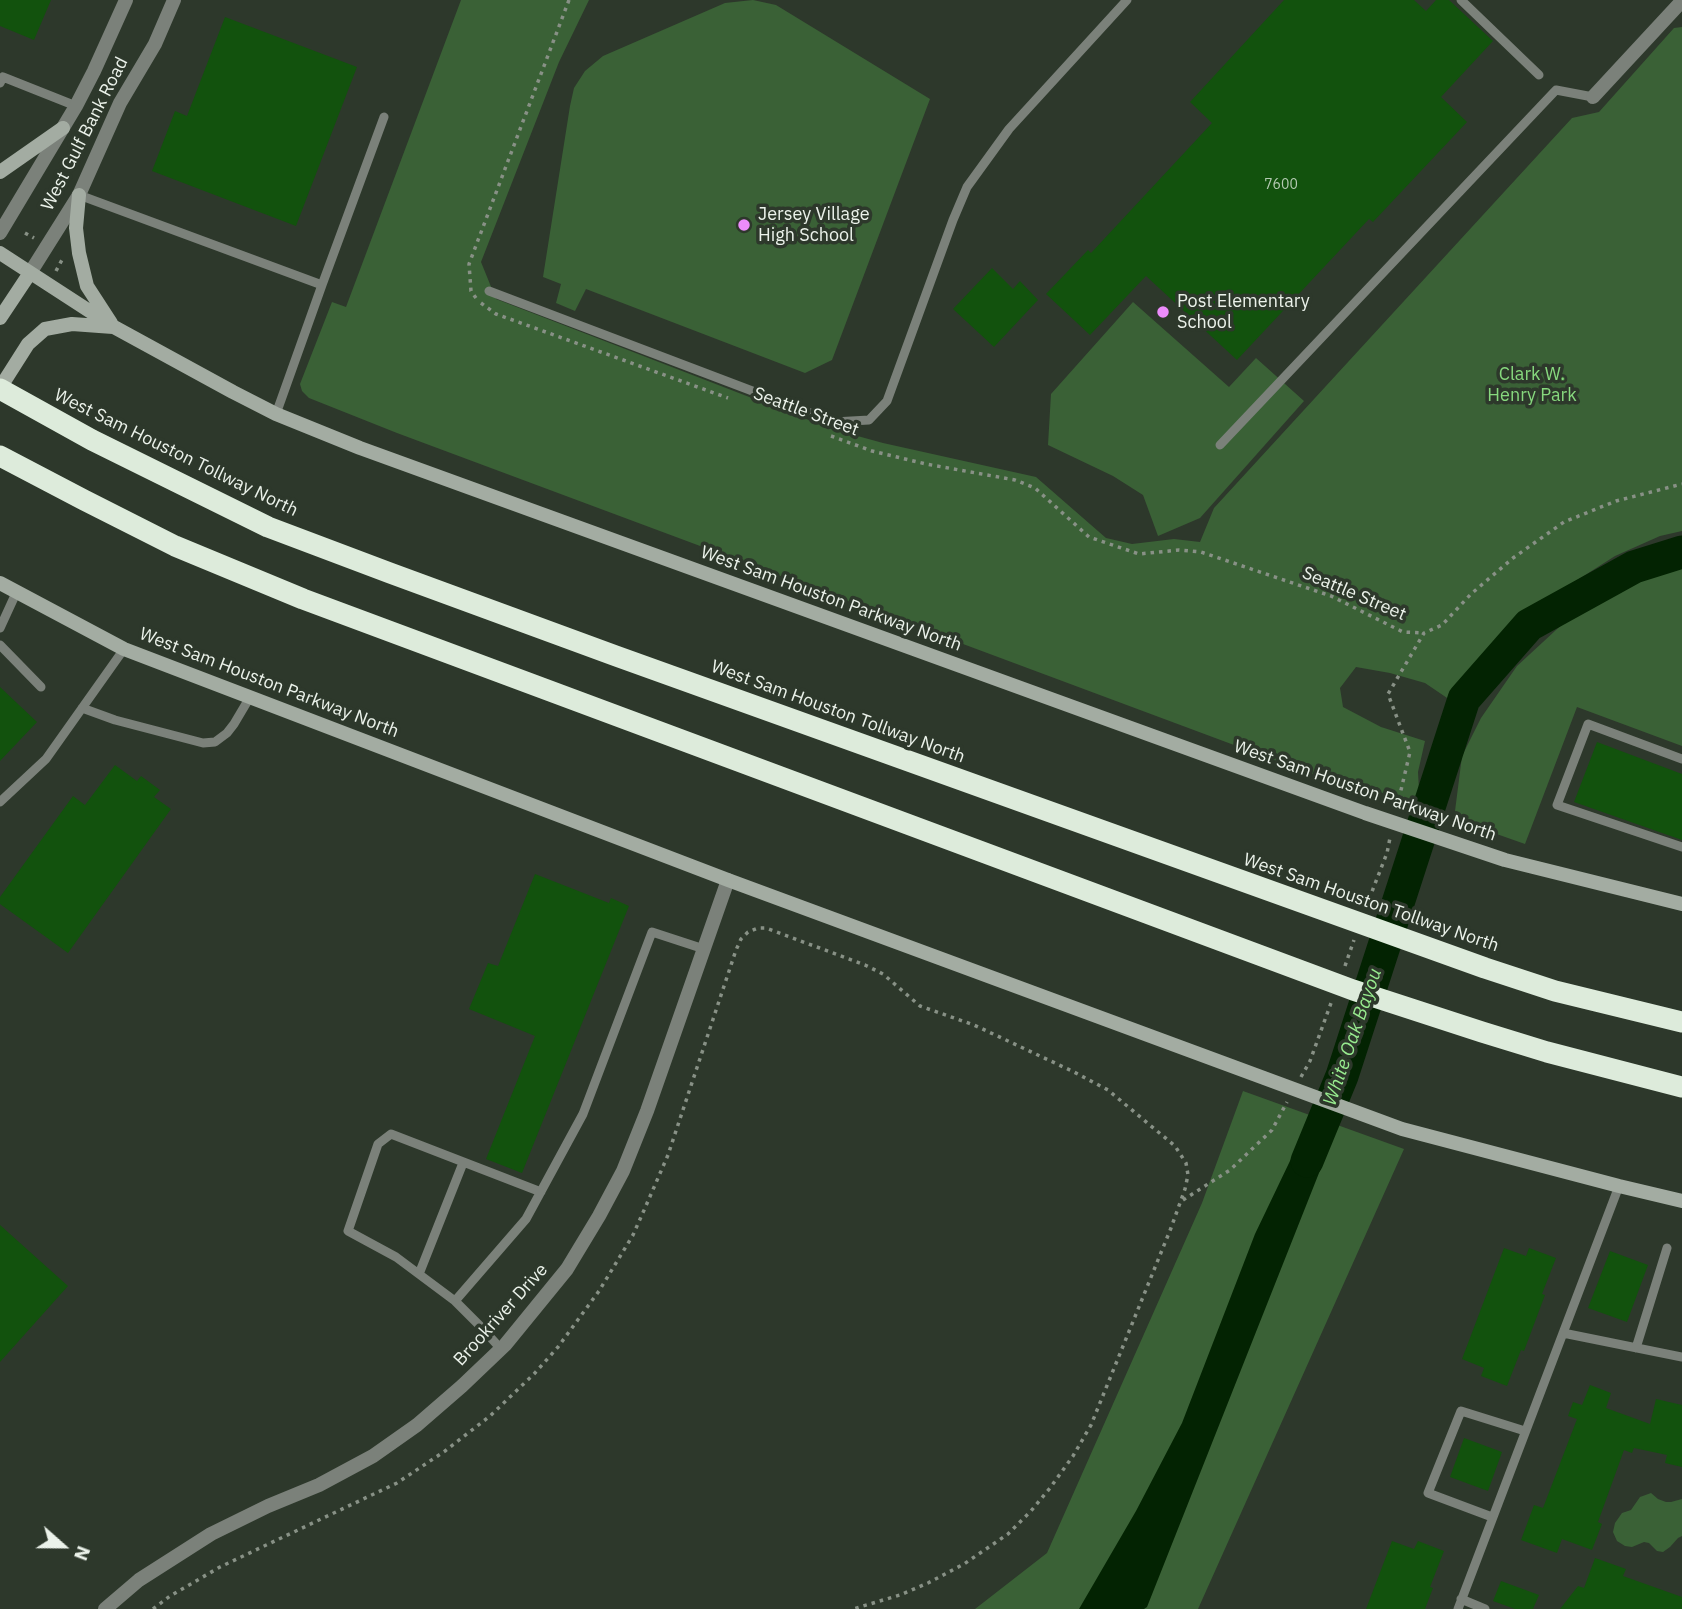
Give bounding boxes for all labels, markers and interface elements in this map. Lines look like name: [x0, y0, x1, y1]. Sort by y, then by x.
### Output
street label: West Gulf Bank Road: [37, 54, 133, 214]
house number: 7600: [1264, 177, 1298, 193]
place label: Jersey Village High School: [758, 204, 870, 246]
marker: Jersey Village High School: [736, 217, 752, 233]
place label: Post Elementary School: [1177, 291, 1310, 334]
marker: Post Elementary School: [1155, 304, 1171, 320]
park label: Clark W. Henry Park: [1487, 364, 1577, 406]
street label: Seattle Street: [750, 383, 862, 441]
street label: West Sam Houston Tollway North: [51, 384, 301, 522]
street label: West Sam Houston Parkway North: [698, 542, 964, 656]
street label: Seattle Street: [1299, 562, 1409, 626]
street label: West Sam Houston Parkway North: [136, 623, 402, 743]
street label: West Sam Houston Tollway North: [708, 656, 968, 768]
street label: West Sam Houston Parkway North: [1231, 736, 1499, 846]
street label: West Sam Houston Tollway North: [1240, 849, 1502, 957]
water label: White Oak Bayou: [1319, 965, 1387, 1109]
street label: Brookriver Drive: [449, 1259, 553, 1371]
north arrow: [28, 1511, 98, 1581]
text: N: [69, 1543, 96, 1564]

